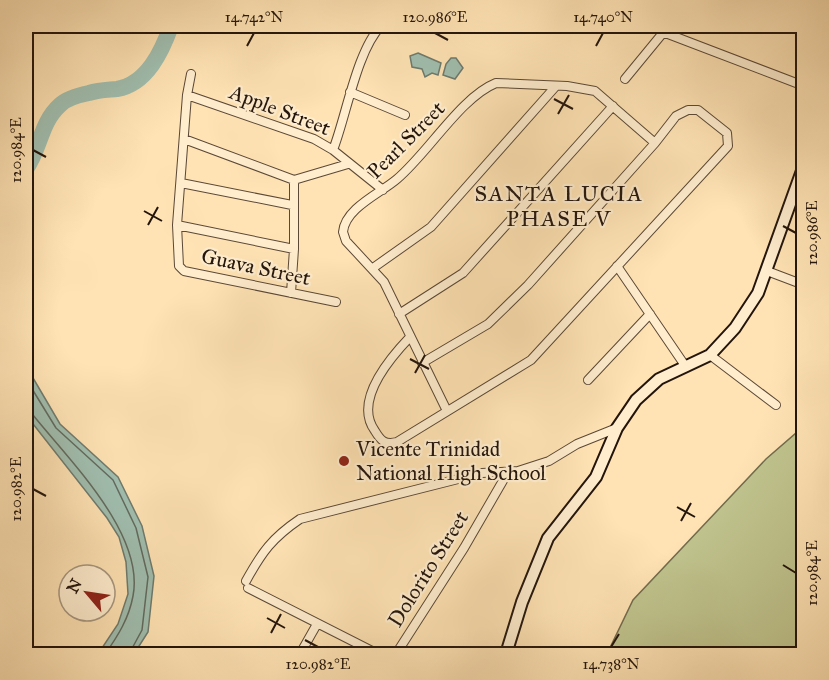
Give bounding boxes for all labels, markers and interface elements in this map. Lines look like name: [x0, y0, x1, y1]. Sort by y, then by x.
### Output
text: 14.742°N: [225, 8, 283, 26]
text: 120.986°E: [402, 8, 468, 26]
text: 14.740°N: [573, 8, 633, 26]
street label: Apple Street: [225, 78, 335, 141]
street label: Pearl Street: [362, 95, 451, 184]
text: 120.984°E: [7, 117, 25, 183]
district label: SANTA LUCIA PHASE V: [474, 180, 644, 232]
text: 120.986°E: [803, 200, 821, 266]
street label: Guava Street: [199, 243, 313, 291]
place label: Vicente Trinidad National High School: [355, 436, 546, 486]
marker: Vicente Trinidad National High School: [337, 454, 351, 468]
text: 120.982°E: [7, 456, 25, 521]
street label: Dolorito Street: [382, 506, 474, 632]
text: 120.984°E: [803, 540, 821, 606]
north arrow: [57, 563, 117, 623]
text: N: [63, 575, 86, 597]
text: 120.982°E: [286, 655, 351, 673]
text: 14.738°N: [583, 655, 640, 673]

